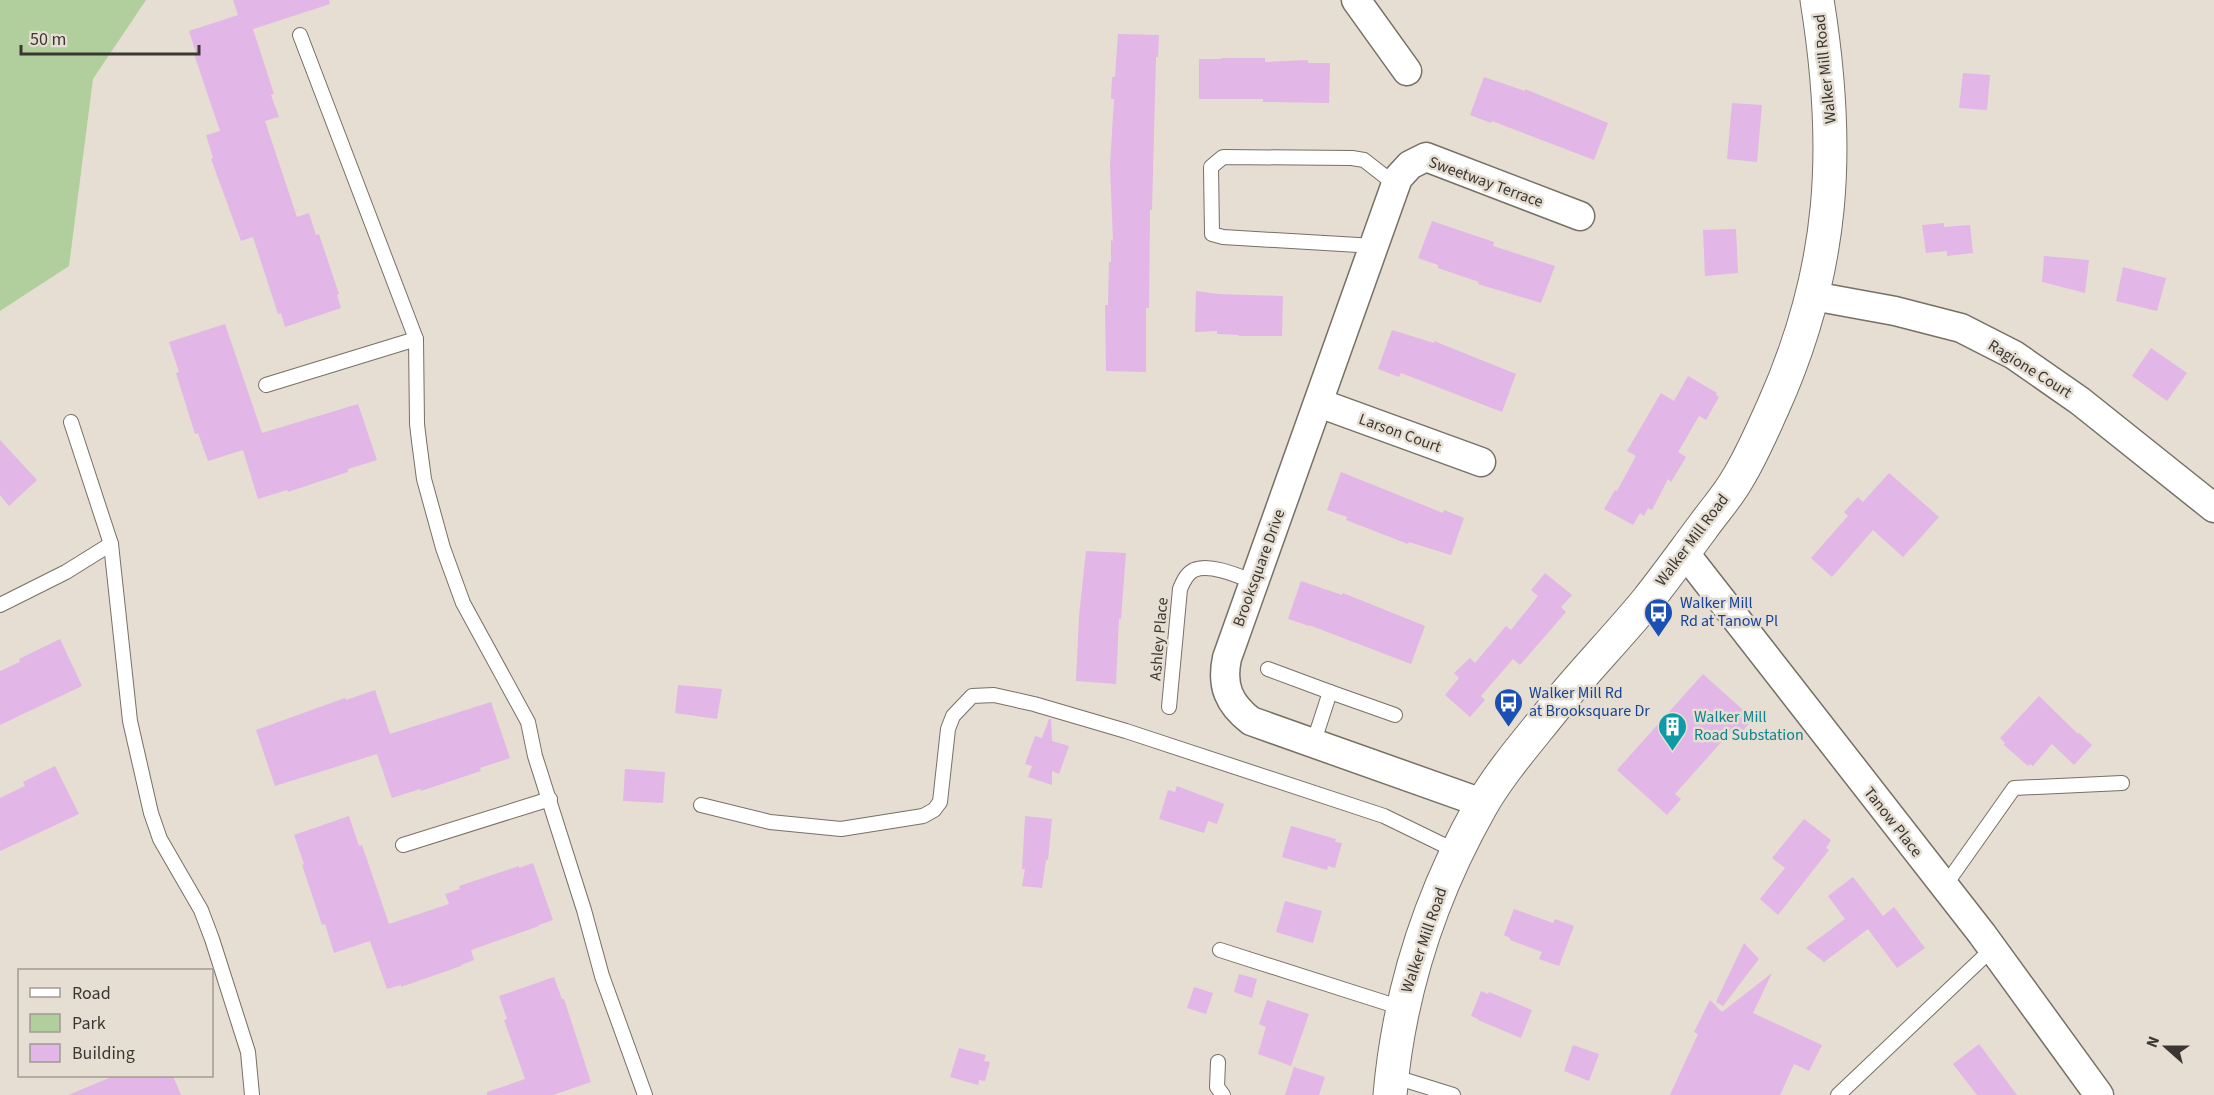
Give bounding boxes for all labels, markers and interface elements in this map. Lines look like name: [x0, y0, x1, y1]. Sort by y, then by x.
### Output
street label: Walker Mill Road: [1808, 13, 1842, 125]
scale bar: [21, 18, 200, 56]
text: 50 m: [30, 27, 66, 52]
street label: Sweetway Terrace: [1426, 151, 1546, 213]
street label: Ragione Court: [1984, 334, 2077, 404]
street label: Larson Court: [1356, 408, 1445, 458]
street label: Walker Mill Road: [1650, 489, 1734, 591]
street label: Brooksquare Drive: [1228, 506, 1290, 630]
place label: Walker Mill Rd at Tanow Pl: [1680, 592, 1778, 632]
street label: Ashley Place: [1144, 596, 1174, 681]
bus stop icon: Walker Mill Rd at Tanow Pl: [1643, 596, 1675, 638]
place label: Walker Mill Rd at Brooksquare Dr: [1529, 682, 1650, 722]
bus stop icon: Walker Mill Rd at Brooksquare Dr: [1492, 686, 1524, 728]
place label: Walker Mill Road Substation: [1694, 706, 1804, 746]
building icon: Walker Mill Road Substation: [1657, 710, 1689, 752]
street label: Tanow Place: [1859, 782, 1927, 862]
street label: Walker Mill Road: [1396, 884, 1452, 996]
legend: [18, 969, 213, 1077]
text: Road: [72, 981, 111, 1006]
text: Park: [72, 1011, 106, 1036]
north arrow: [2136, 1017, 2196, 1077]
text: N: [2141, 1033, 2165, 1051]
text: Building: [72, 1041, 135, 1066]

